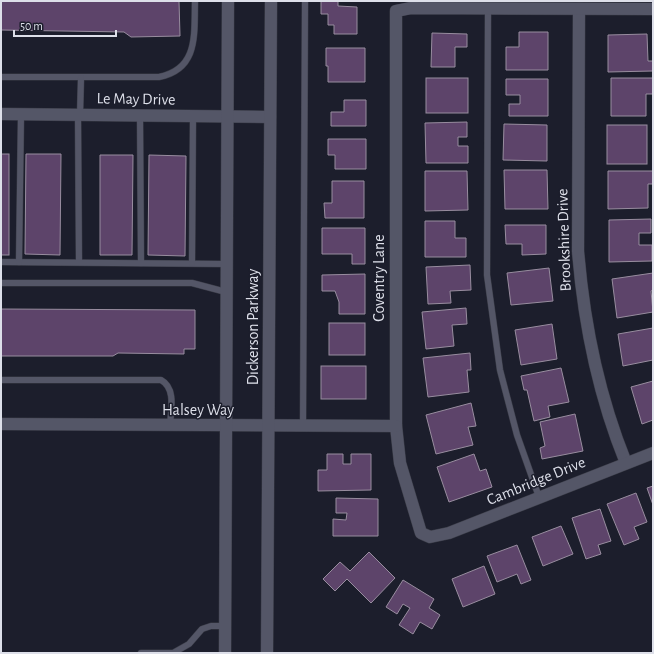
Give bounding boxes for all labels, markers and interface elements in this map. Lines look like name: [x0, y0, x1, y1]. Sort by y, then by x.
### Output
scale bar: [14, 12, 116, 38]
text: 50 m: [20, 20, 43, 32]
street label: Le May Drive: [96, 90, 176, 109]
street label: Brookshire Drive: [554, 188, 574, 292]
street label: Coventry Lane: [371, 234, 388, 322]
street label: Dickerson Parkway: [245, 269, 262, 385]
street label: Halsey Way: [162, 402, 234, 419]
street label: Cambridge Drive: [484, 454, 588, 508]

